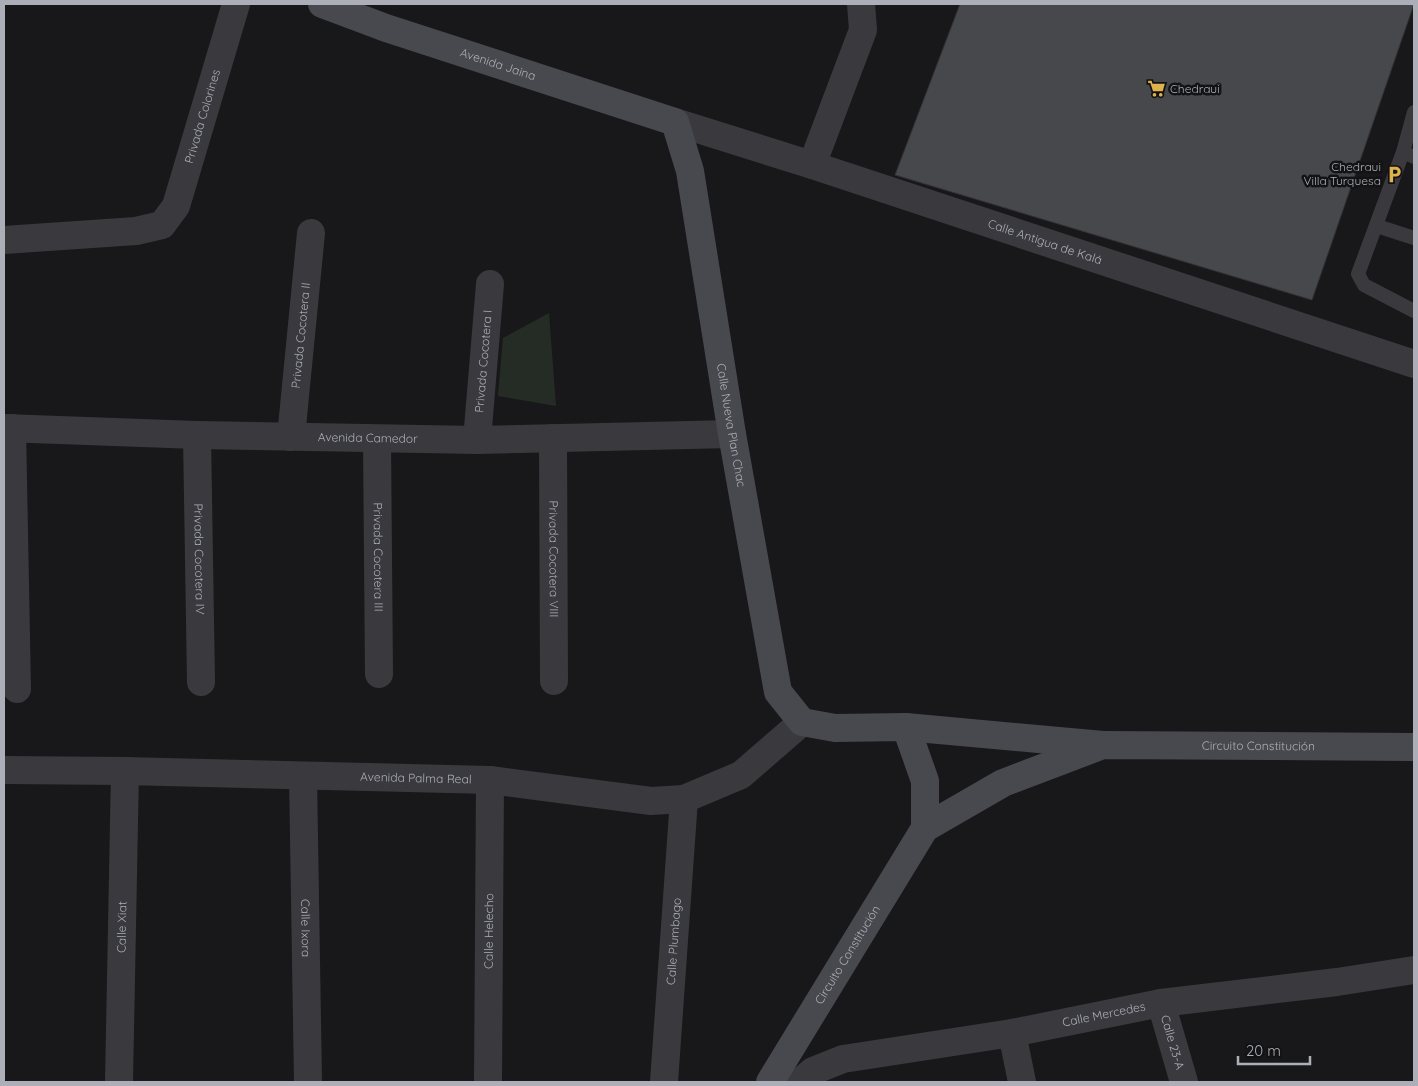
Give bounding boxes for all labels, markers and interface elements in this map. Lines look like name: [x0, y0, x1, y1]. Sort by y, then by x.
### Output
street label: Avenida Jaina: [458, 45, 538, 83]
street label: Privada Colorines: [181, 67, 223, 165]
supermarket icon: Chedraui: [1146, 79, 1166, 99]
place label: Chedraui: [1170, 81, 1220, 96]
place label: Chedraui Villa Turquesa: [1304, 159, 1381, 188]
parking icon: Chedraui Villa Turquesa: [1385, 164, 1405, 184]
street label: Calle Antigua de Kalá: [986, 216, 1104, 267]
street label: Privada Cocotera II: [288, 282, 313, 389]
street label: Privada Cocotera I: [471, 309, 495, 413]
street label: Calle Nueva Plan Chac: [714, 362, 749, 488]
street label: Avenida Camedor: [318, 429, 418, 446]
street label: Privada Cocotera VIII: [546, 500, 562, 618]
street label: Privada Cocotera III: [371, 502, 386, 612]
street label: Privada Cocotera IV: [191, 503, 208, 615]
street label: Circuito Constitución: [1202, 738, 1315, 753]
street label: Avenida Palma Real: [360, 769, 472, 787]
street label: Calle Helecho: [481, 893, 496, 969]
street label: Calle Plumbago: [663, 897, 684, 985]
street label: Calle Ixora: [298, 899, 314, 957]
street label: Calle Xiat: [113, 901, 129, 953]
street label: Circuito Constitución: [811, 902, 883, 1007]
street label: Calle Mercedes: [1061, 998, 1147, 1030]
street label: Calle 23-A: [1158, 1013, 1188, 1071]
scale bar: [1238, 1034, 1310, 1066]
text: 20 m: [1246, 1041, 1281, 1060]

